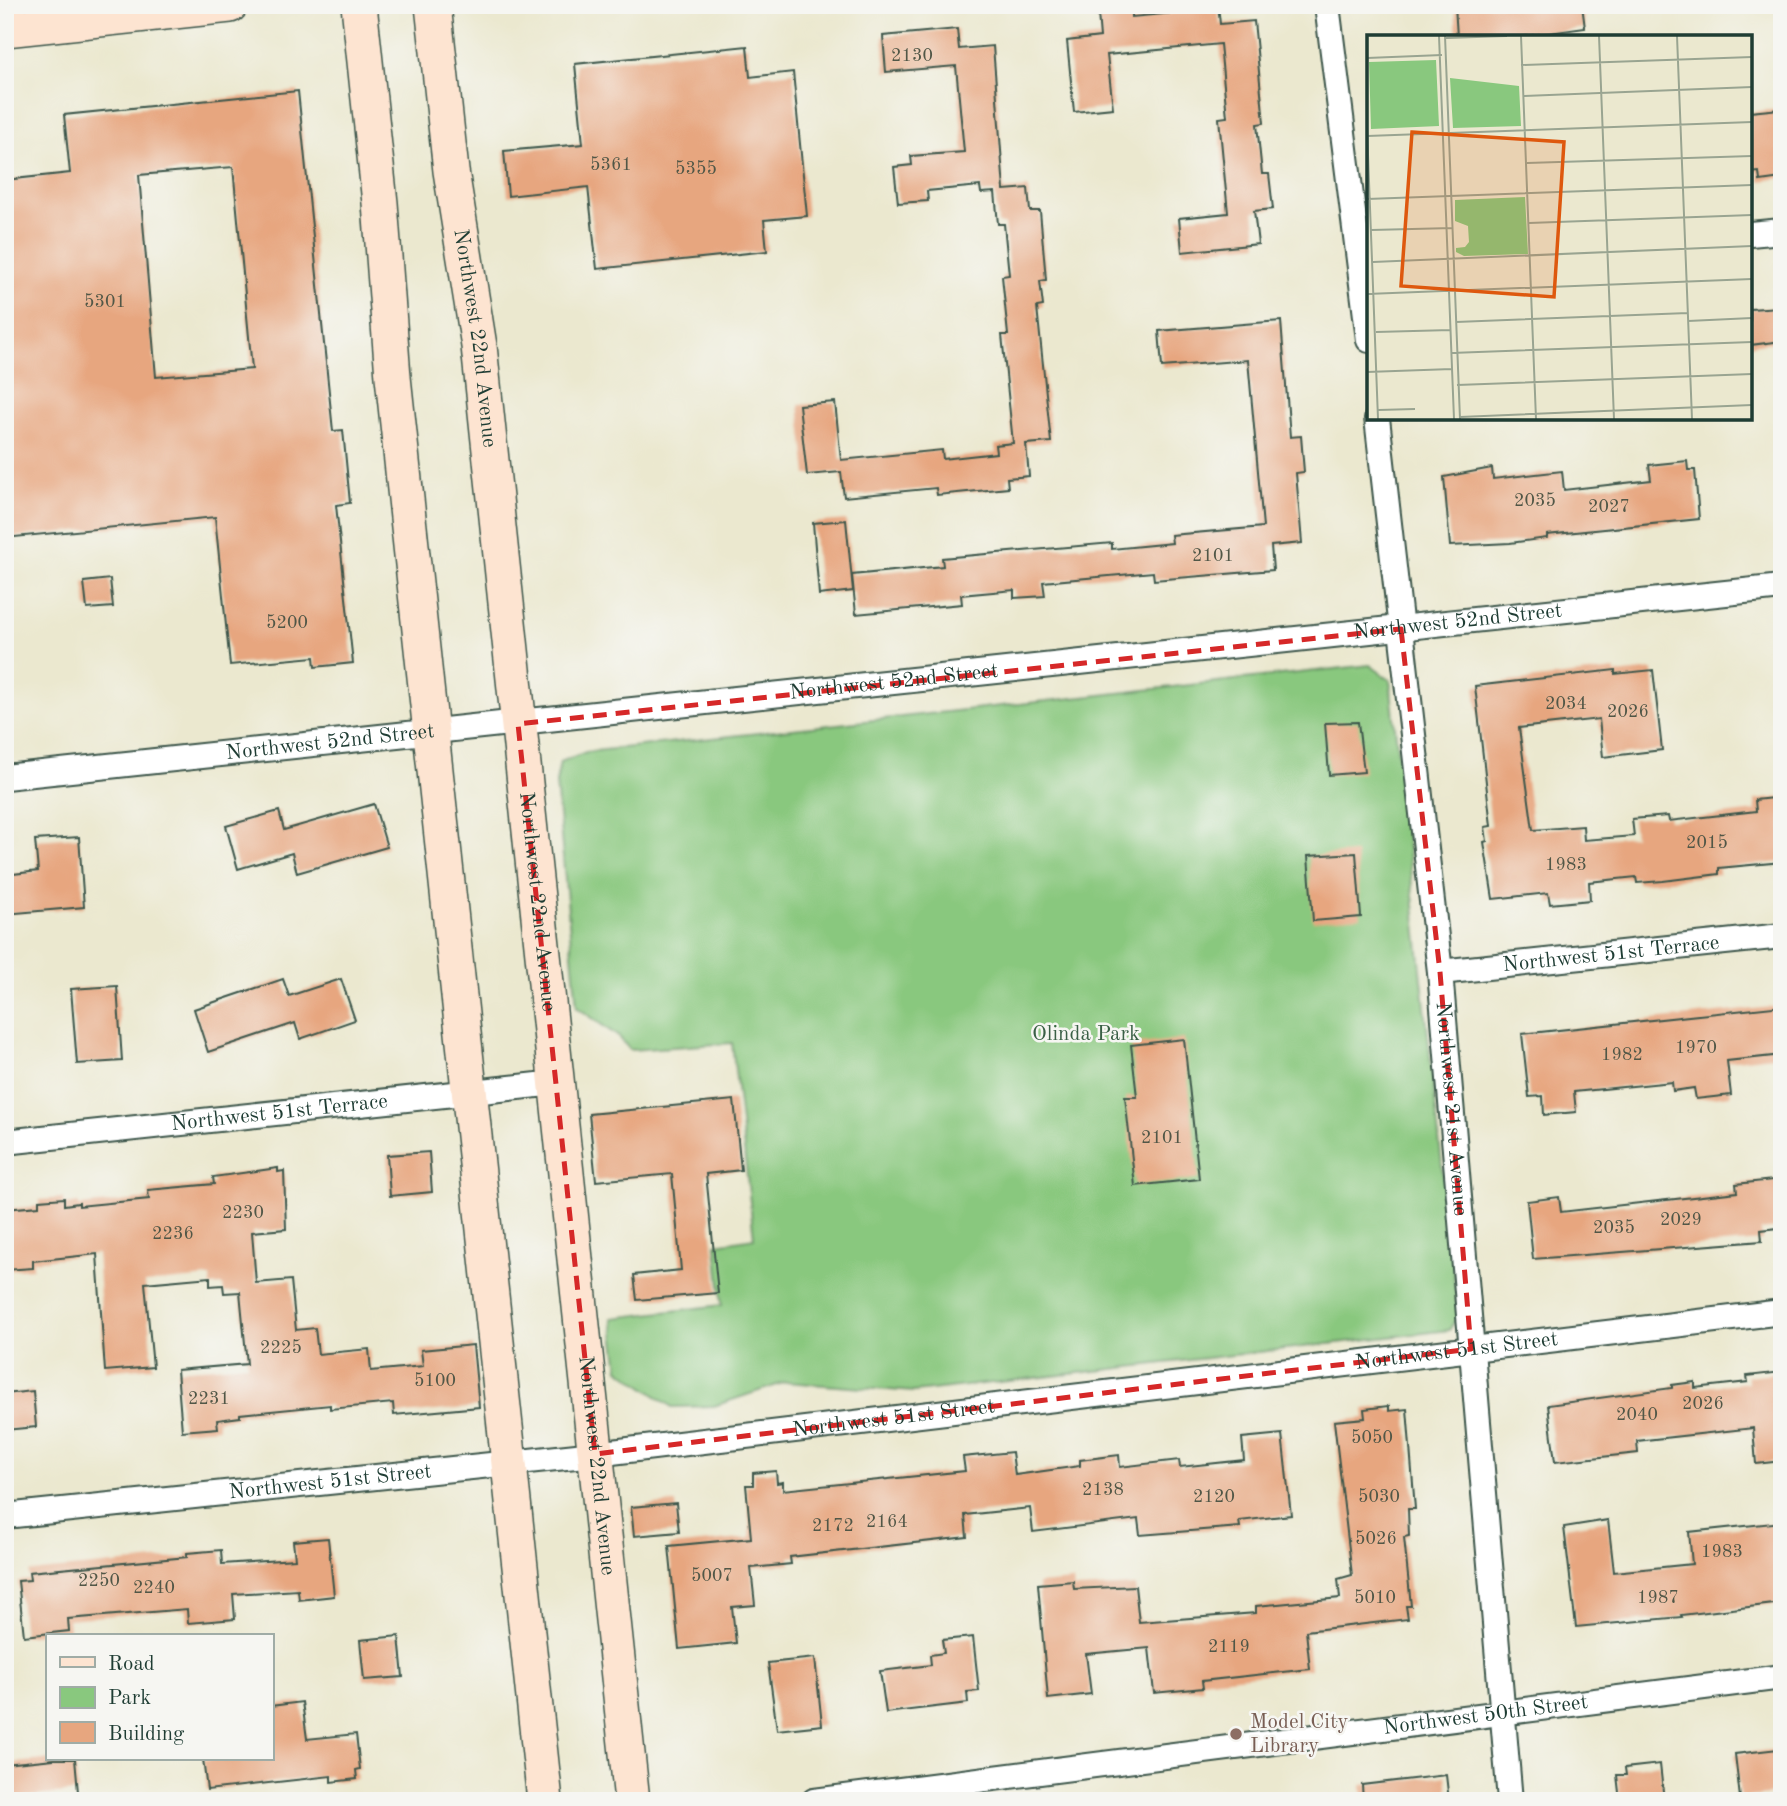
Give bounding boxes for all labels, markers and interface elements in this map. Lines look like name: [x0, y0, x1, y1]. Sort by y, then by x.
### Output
inset map: [1367, 35, 1752, 420]
house number: 2130: [891, 47, 933, 65]
house number: 5361: [590, 156, 632, 174]
house number: 5355: [675, 160, 717, 178]
street label: Northwest 22nd Avenue: [450, 227, 500, 449]
house number: 5301: [84, 293, 126, 311]
house number: 2035: [1514, 492, 1556, 510]
house number: 2027: [1588, 498, 1630, 516]
house number: 2101: [1192, 547, 1234, 565]
street label: Northwest 52nd Street: [1352, 600, 1563, 643]
house number: 5200: [266, 614, 308, 632]
street label: Northwest 52nd Street: [789, 660, 999, 704]
house number: 2034: [1545, 695, 1587, 713]
house number: 2026: [1607, 703, 1649, 721]
street label: Northwest 52nd Street: [225, 721, 435, 764]
street label: Northwest 22nd Avenue: [515, 791, 559, 1013]
house number: 2015: [1686, 834, 1728, 852]
house number: 1983: [1545, 856, 1587, 874]
street label: Northwest 51st Terrace: [1502, 932, 1720, 976]
street label: Northwest 21st Avenue: [1432, 1001, 1471, 1217]
park label: Olinda Park: [1032, 1024, 1140, 1045]
house number: 1970: [1675, 1039, 1717, 1057]
house number: 1982: [1601, 1046, 1643, 1064]
street label: Northwest 51st Terrace: [170, 1091, 389, 1135]
house number: 2101: [1141, 1129, 1183, 1147]
house number: 2230: [222, 1204, 264, 1222]
house number: 2029: [1660, 1211, 1702, 1229]
house number: 2035: [1593, 1219, 1635, 1237]
house number: 2236: [152, 1225, 194, 1243]
street label: Northwest 51st Street: [1354, 1328, 1559, 1373]
house number: 2225: [260, 1339, 302, 1357]
street label: Northwest 22nd Avenue: [575, 1355, 619, 1576]
house number: 5100: [414, 1372, 456, 1390]
house number: 2231: [188, 1390, 230, 1408]
house number: 2026: [1682, 1395, 1724, 1413]
street label: Northwest 51st Street: [791, 1396, 996, 1441]
house number: 2040: [1616, 1406, 1658, 1424]
house number: 5050: [1351, 1429, 1393, 1447]
street label: Northwest 51st Street: [228, 1461, 433, 1503]
house number: 2138: [1082, 1481, 1124, 1499]
house number: 2120: [1193, 1488, 1235, 1506]
house number: 5030: [1358, 1488, 1400, 1506]
house number: 2164: [866, 1513, 908, 1531]
house number: 2172: [812, 1517, 854, 1535]
house number: 5026: [1355, 1530, 1397, 1548]
house number: 1983: [1701, 1543, 1743, 1561]
house number: 5007: [691, 1567, 733, 1585]
house number: 2250: [78, 1572, 120, 1590]
house number: 2240: [133, 1579, 175, 1597]
house number: 5010: [1354, 1589, 1396, 1607]
house number: 1987: [1637, 1589, 1679, 1607]
legend: [46, 1634, 273, 1760]
house number: 2119: [1208, 1638, 1250, 1656]
text: Road: [108, 1654, 155, 1675]
text: Park: [108, 1688, 151, 1709]
street label: Northwest 50th Street: [1382, 1691, 1589, 1738]
place label: Model City Library: [1250, 1712, 1348, 1757]
text: Building: [108, 1724, 185, 1745]
marker: Model City Library: [1228, 1726, 1244, 1742]

